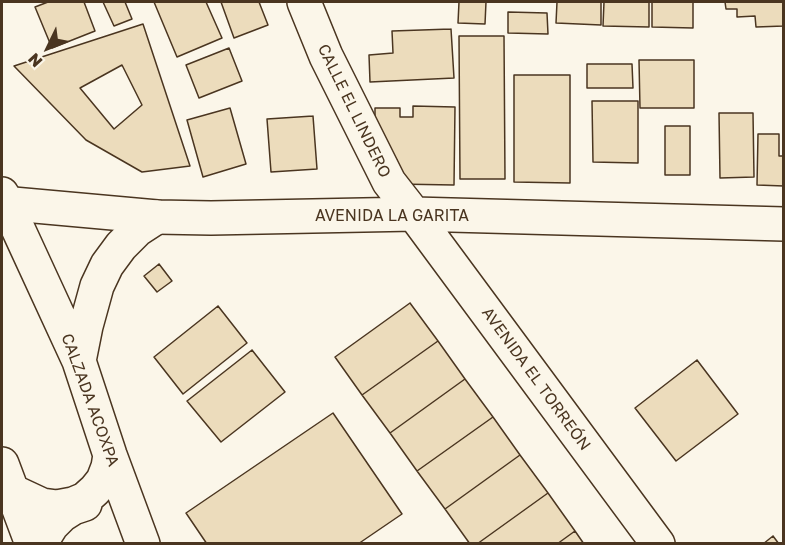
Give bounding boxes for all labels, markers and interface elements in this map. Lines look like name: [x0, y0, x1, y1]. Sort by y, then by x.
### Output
north arrow: [18, 18, 78, 78]
street label: CALLE EL LINDERO: [313, 41, 395, 181]
text: N: [23, 49, 46, 72]
street label: AVENIDA LA GARITA: [315, 206, 469, 226]
street label: AVENIDA EL TORREÓN: [478, 304, 594, 454]
street label: CALZADA ACOXPA: [57, 331, 123, 469]

